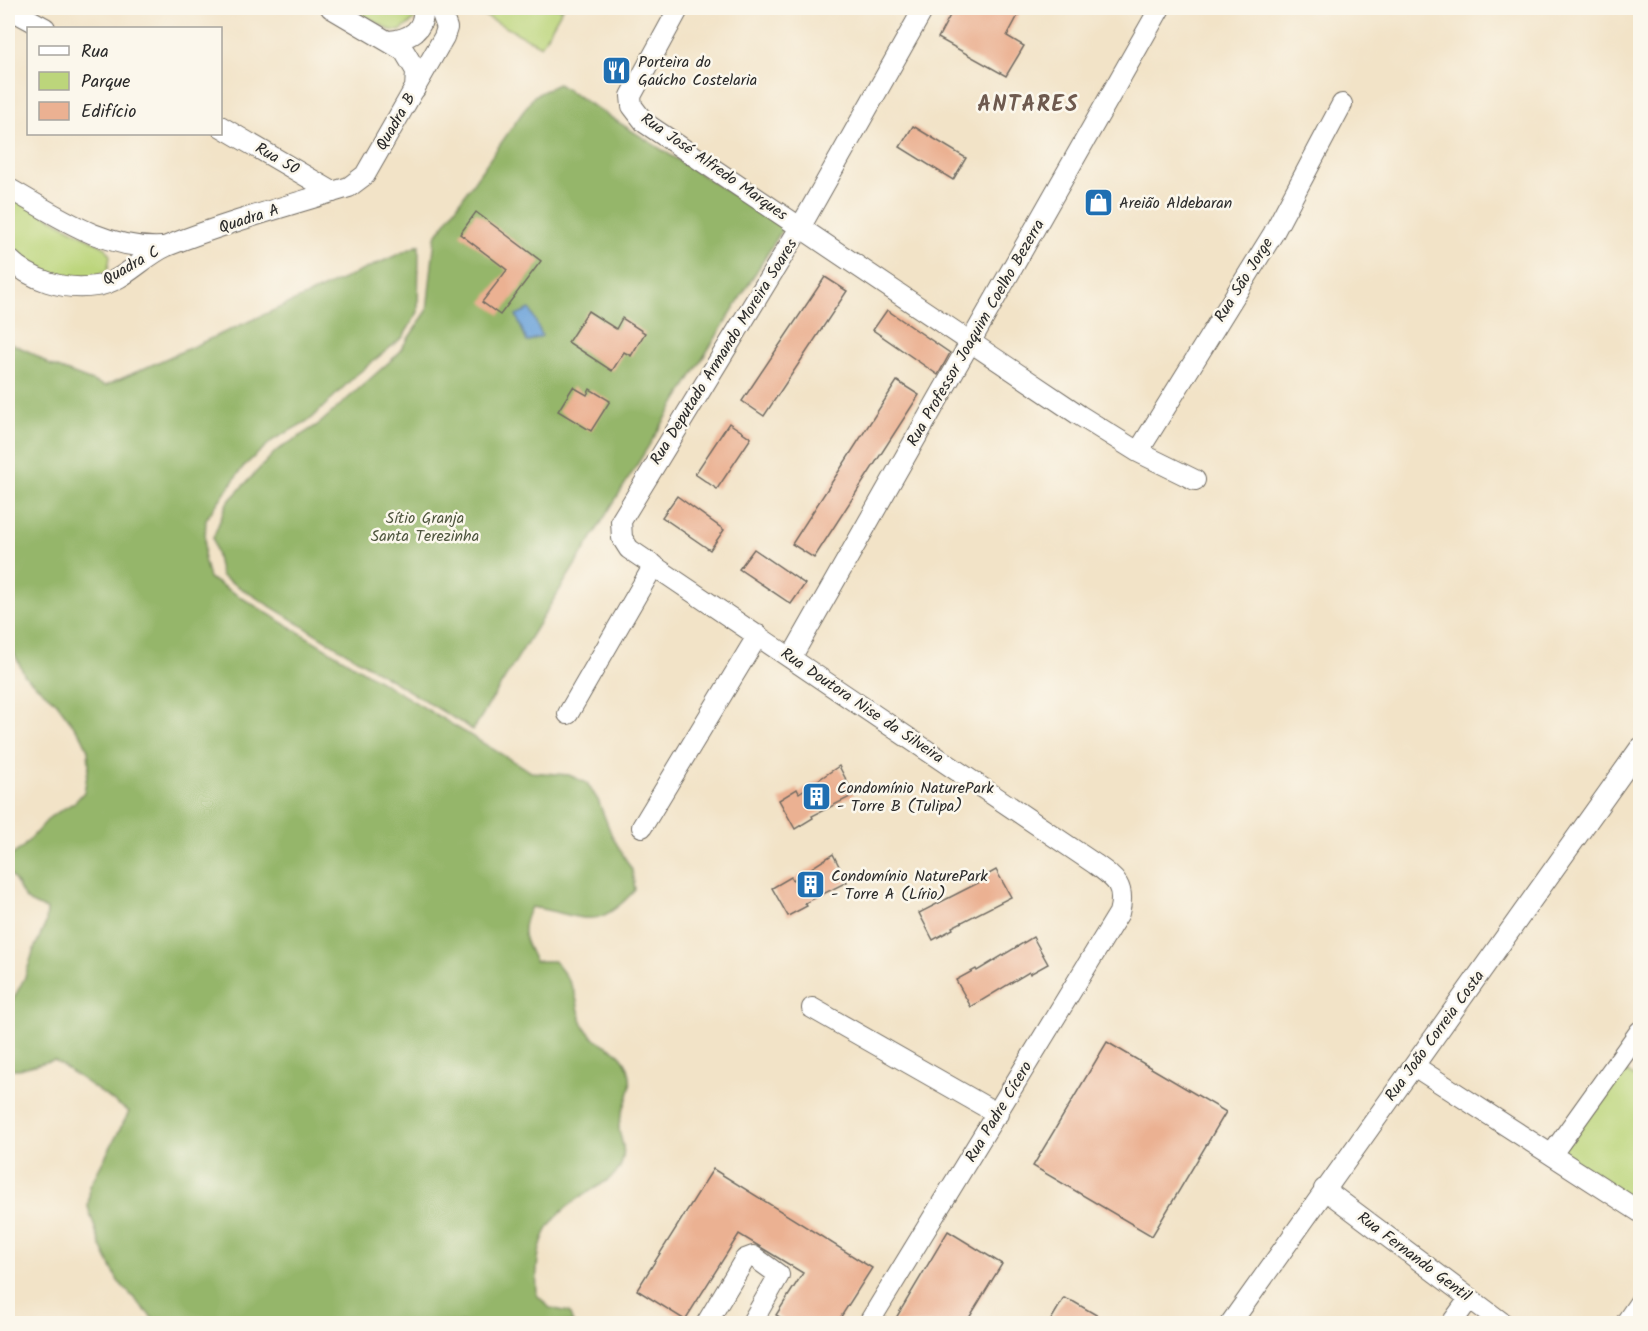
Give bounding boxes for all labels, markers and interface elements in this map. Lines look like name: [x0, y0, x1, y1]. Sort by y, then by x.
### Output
legend: [27, 27, 222, 135]
text: Rua: [81, 38, 109, 67]
place label: Porteira do Gaúcho Costelaria: [638, 50, 757, 93]
restaurant icon: Porteira do Gaúcho Costelaria: [601, 55, 633, 87]
text: Parque: [81, 68, 130, 97]
district label: ANTARES: [977, 88, 1079, 123]
street label: Quadra B: [369, 89, 423, 155]
text: Edifício: [81, 98, 136, 127]
street label: Rua José Alfredo Marques: [635, 107, 793, 227]
street label: Rua 50: [250, 136, 304, 182]
shop icon: Areião Aldebaran: [1082, 187, 1114, 219]
place label: Areião Aldebaran: [1119, 191, 1232, 216]
street label: Quadra A: [215, 197, 283, 241]
street label: Rua Professor Joaquim Coelho Bezerra: [901, 215, 1051, 451]
street label: Rua São Jorge: [1208, 233, 1280, 327]
street label: Rua Deputado Armando Moreira Soares: [644, 234, 804, 470]
street label: Quadra C: [98, 240, 164, 292]
park label: Sítio Granja Santa Terezinha: [371, 506, 479, 549]
street label: Rua Doutora Nise da Silveira: [775, 642, 949, 770]
place label: Condomínio NaturePark - Torre B (Tulipa): [837, 776, 994, 819]
building icon: Condomínio NaturePark - Torre B (Tulipa): [800, 781, 832, 813]
place label: Condomínio NaturePark - Torre A (Lírio): [831, 864, 988, 907]
building icon: Condomínio NaturePark - Torre A (Lírio): [794, 869, 826, 901]
street label: Rua João Correia Costa: [1379, 965, 1491, 1107]
street label: Rua Padre Cícero: [959, 1057, 1039, 1167]
street label: Rua Fernando Gentil: [1352, 1206, 1476, 1308]

